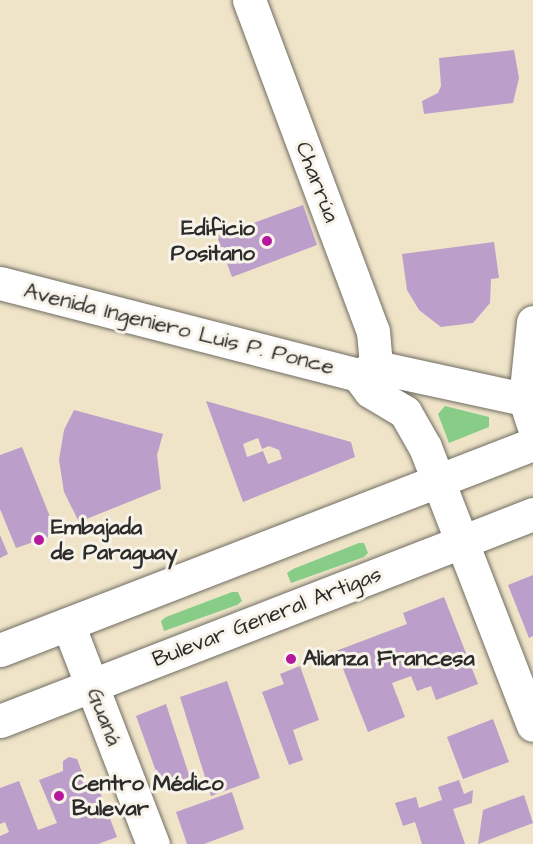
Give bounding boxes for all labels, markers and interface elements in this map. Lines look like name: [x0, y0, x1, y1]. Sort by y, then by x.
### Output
street label: Charrúa: [290, 138, 344, 226]
place label: Edificio Positano: [171, 215, 255, 266]
marker: Edificio Positano: [260, 234, 274, 248]
street label: Avenida Ingeniero Luis P. Ponce: [21, 278, 337, 380]
place label: Embajada de Paraguay: [51, 514, 177, 566]
marker: Embajada de Paraguay: [32, 533, 46, 547]
street label: Bulevar General Artigas: [149, 561, 385, 673]
place label: Alianza Francesa: [303, 646, 475, 672]
marker: Alianza Francesa: [284, 652, 298, 666]
street label: Guaná: [81, 684, 127, 750]
place label: Centro Médico Bulevar: [72, 770, 224, 822]
marker: Centro Médico Bulevar: [50, 787, 68, 805]

